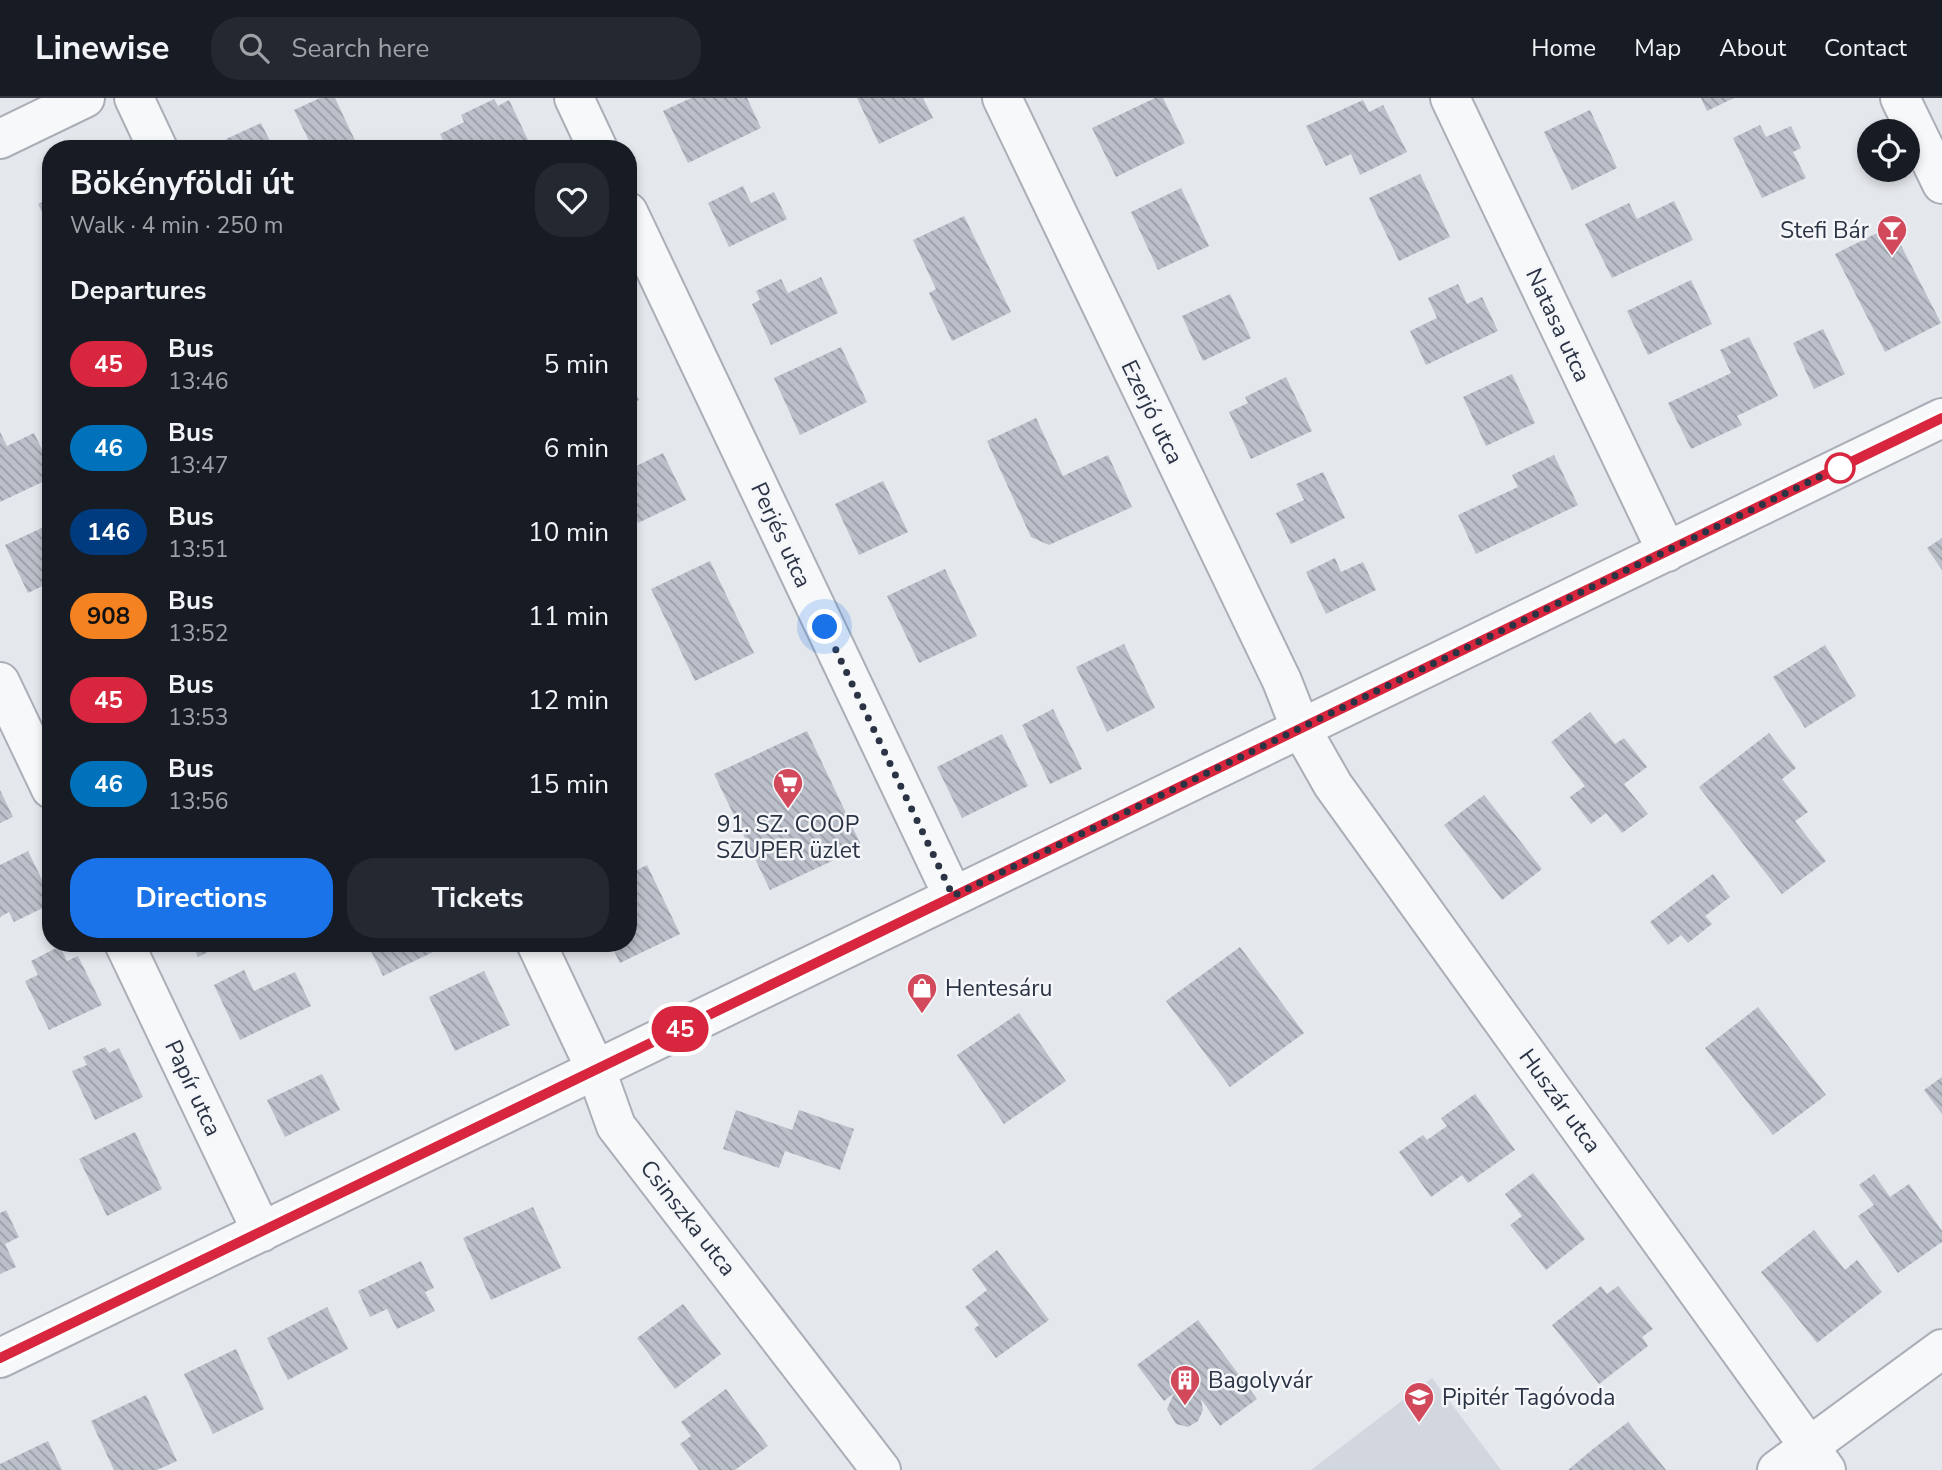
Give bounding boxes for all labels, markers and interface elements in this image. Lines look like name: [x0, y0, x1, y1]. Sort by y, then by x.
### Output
search box: [211, 17, 701, 80]
text: Linewise: [35, 26, 169, 71]
icon: search: [235, 29, 273, 67]
text: Search here: [291, 31, 429, 66]
text: Home: [1531, 32, 1596, 64]
text: Map: [1634, 32, 1681, 64]
text: About: [1719, 32, 1786, 64]
text: Contact: [1824, 32, 1907, 64]
map controls: [1857, 119, 1920, 182]
button: locate: [1857, 119, 1920, 182]
text: Bökényföldi út: [70, 161, 294, 206]
button: heart: [535, 163, 609, 237]
text: Walk · 4 min · 250 m: [70, 210, 283, 241]
bar icon: Stefi Bár: [1875, 213, 1909, 257]
place label: Stefi Bár: [1780, 215, 1870, 246]
street label: Natasa utca: [1518, 263, 1598, 387]
text: Departures: [70, 273, 206, 308]
text: Bus: [168, 331, 214, 366]
text: 5 min: [544, 347, 609, 382]
text: 45: [94, 348, 123, 380]
street label: Ezerjó utca: [1114, 355, 1190, 469]
text: 13:46: [168, 366, 228, 397]
text: Bus: [168, 415, 214, 450]
text: 6 min: [544, 431, 609, 466]
text: 46: [94, 432, 123, 464]
text: 13:47: [168, 450, 228, 481]
unlabelled marker: [1825, 453, 1855, 483]
street label: Perjés utca: [743, 477, 819, 593]
text: Bus: [168, 499, 214, 534]
text: 10 min: [528, 515, 609, 550]
text: 146: [87, 516, 130, 548]
text: 13:51: [168, 534, 228, 565]
text: Bus: [168, 583, 214, 618]
text: 11 min: [528, 599, 609, 634]
text: 908: [87, 600, 130, 632]
your location: [807, 609, 842, 644]
text: 13:52: [168, 618, 228, 649]
text: Bus: [168, 667, 214, 702]
text: 12 min: [528, 683, 609, 718]
text: 45: [94, 684, 123, 716]
text: 13:53: [168, 702, 228, 733]
text: Bus: [168, 751, 214, 786]
supermarket icon: 91. SZ. COOP SZUPER üzlet: [771, 766, 805, 810]
text: 15 min: [528, 767, 609, 802]
text: 46: [94, 768, 123, 800]
text: 13:56: [168, 786, 228, 817]
place label: 91. SZ. COOP SZUPER üzlet: [716, 809, 861, 866]
button: Directions: [70, 858, 333, 938]
button: Tickets: [347, 858, 609, 938]
shop icon: Hentesáru: [905, 971, 939, 1015]
place label: Hentesáru: [945, 973, 1052, 1004]
line badge: 45: [648, 1006, 712, 1052]
text: 45: [666, 1013, 694, 1045]
street label: Papír utca: [157, 1035, 229, 1141]
street label: Huszár utca: [1512, 1043, 1608, 1159]
street label: Csinszka utca: [633, 1154, 743, 1282]
building icon: Bagolyvár: [1168, 1363, 1202, 1407]
place label: Bagolyvár: [1208, 1365, 1314, 1396]
school or university icon: Pipitér Tagóvoda: [1402, 1380, 1436, 1424]
place label: Pipitér Tagóvoda: [1442, 1382, 1615, 1413]

